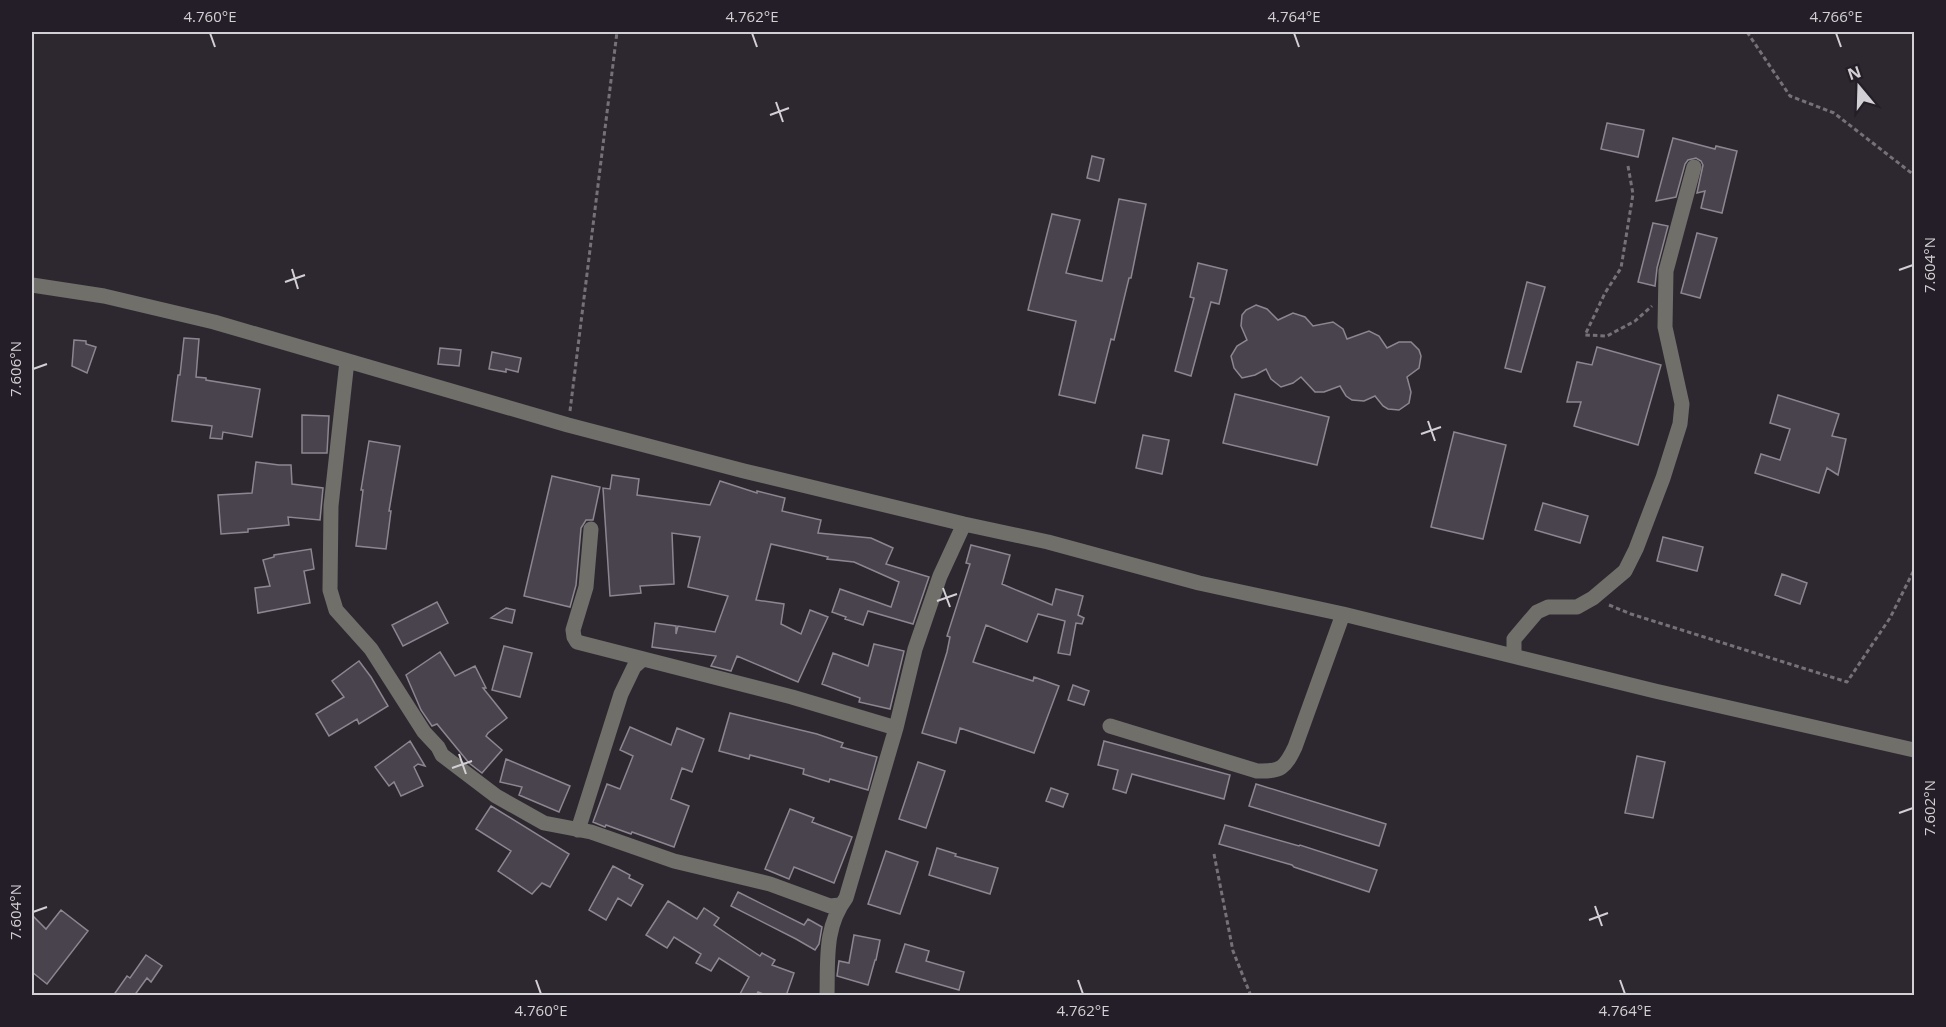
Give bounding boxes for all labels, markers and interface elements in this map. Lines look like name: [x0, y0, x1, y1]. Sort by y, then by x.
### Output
text: 4.760°E: [183, 6, 237, 26]
text: 4.762°E: [725, 6, 779, 26]
text: 4.764°E: [1267, 6, 1321, 26]
text: 4.766°E: [1809, 6, 1863, 26]
north arrow: [1829, 57, 1889, 117]
text: N: [1844, 60, 1864, 85]
text: 7.604°N: [1919, 237, 1939, 293]
text: 7.606°N: [5, 341, 25, 397]
text: 7.602°N: [1919, 780, 1939, 836]
text: 7.604°N: [5, 884, 25, 940]
text: 4.760°E: [514, 1000, 568, 1020]
text: 4.762°E: [1056, 1000, 1110, 1020]
text: 4.764°E: [1598, 1000, 1652, 1020]

